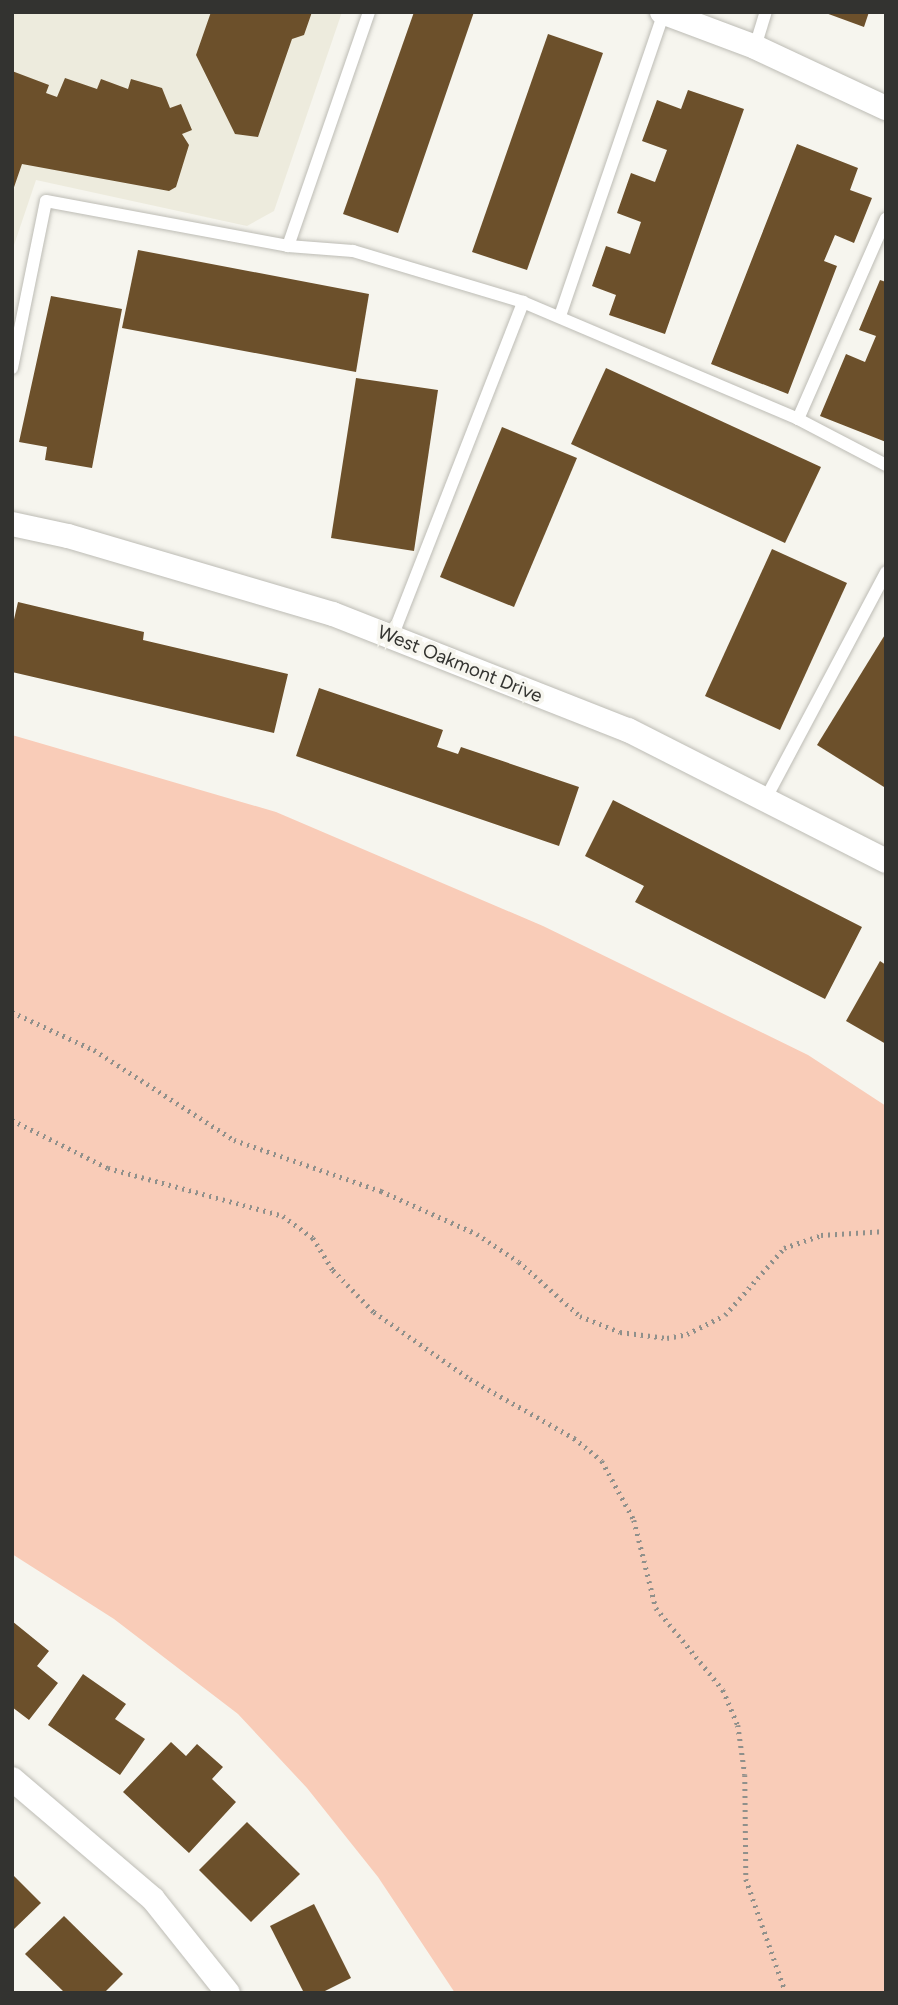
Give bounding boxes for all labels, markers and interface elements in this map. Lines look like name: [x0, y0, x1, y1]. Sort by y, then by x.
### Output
street label: West Oakmont Drive: [374, 620, 546, 708]

